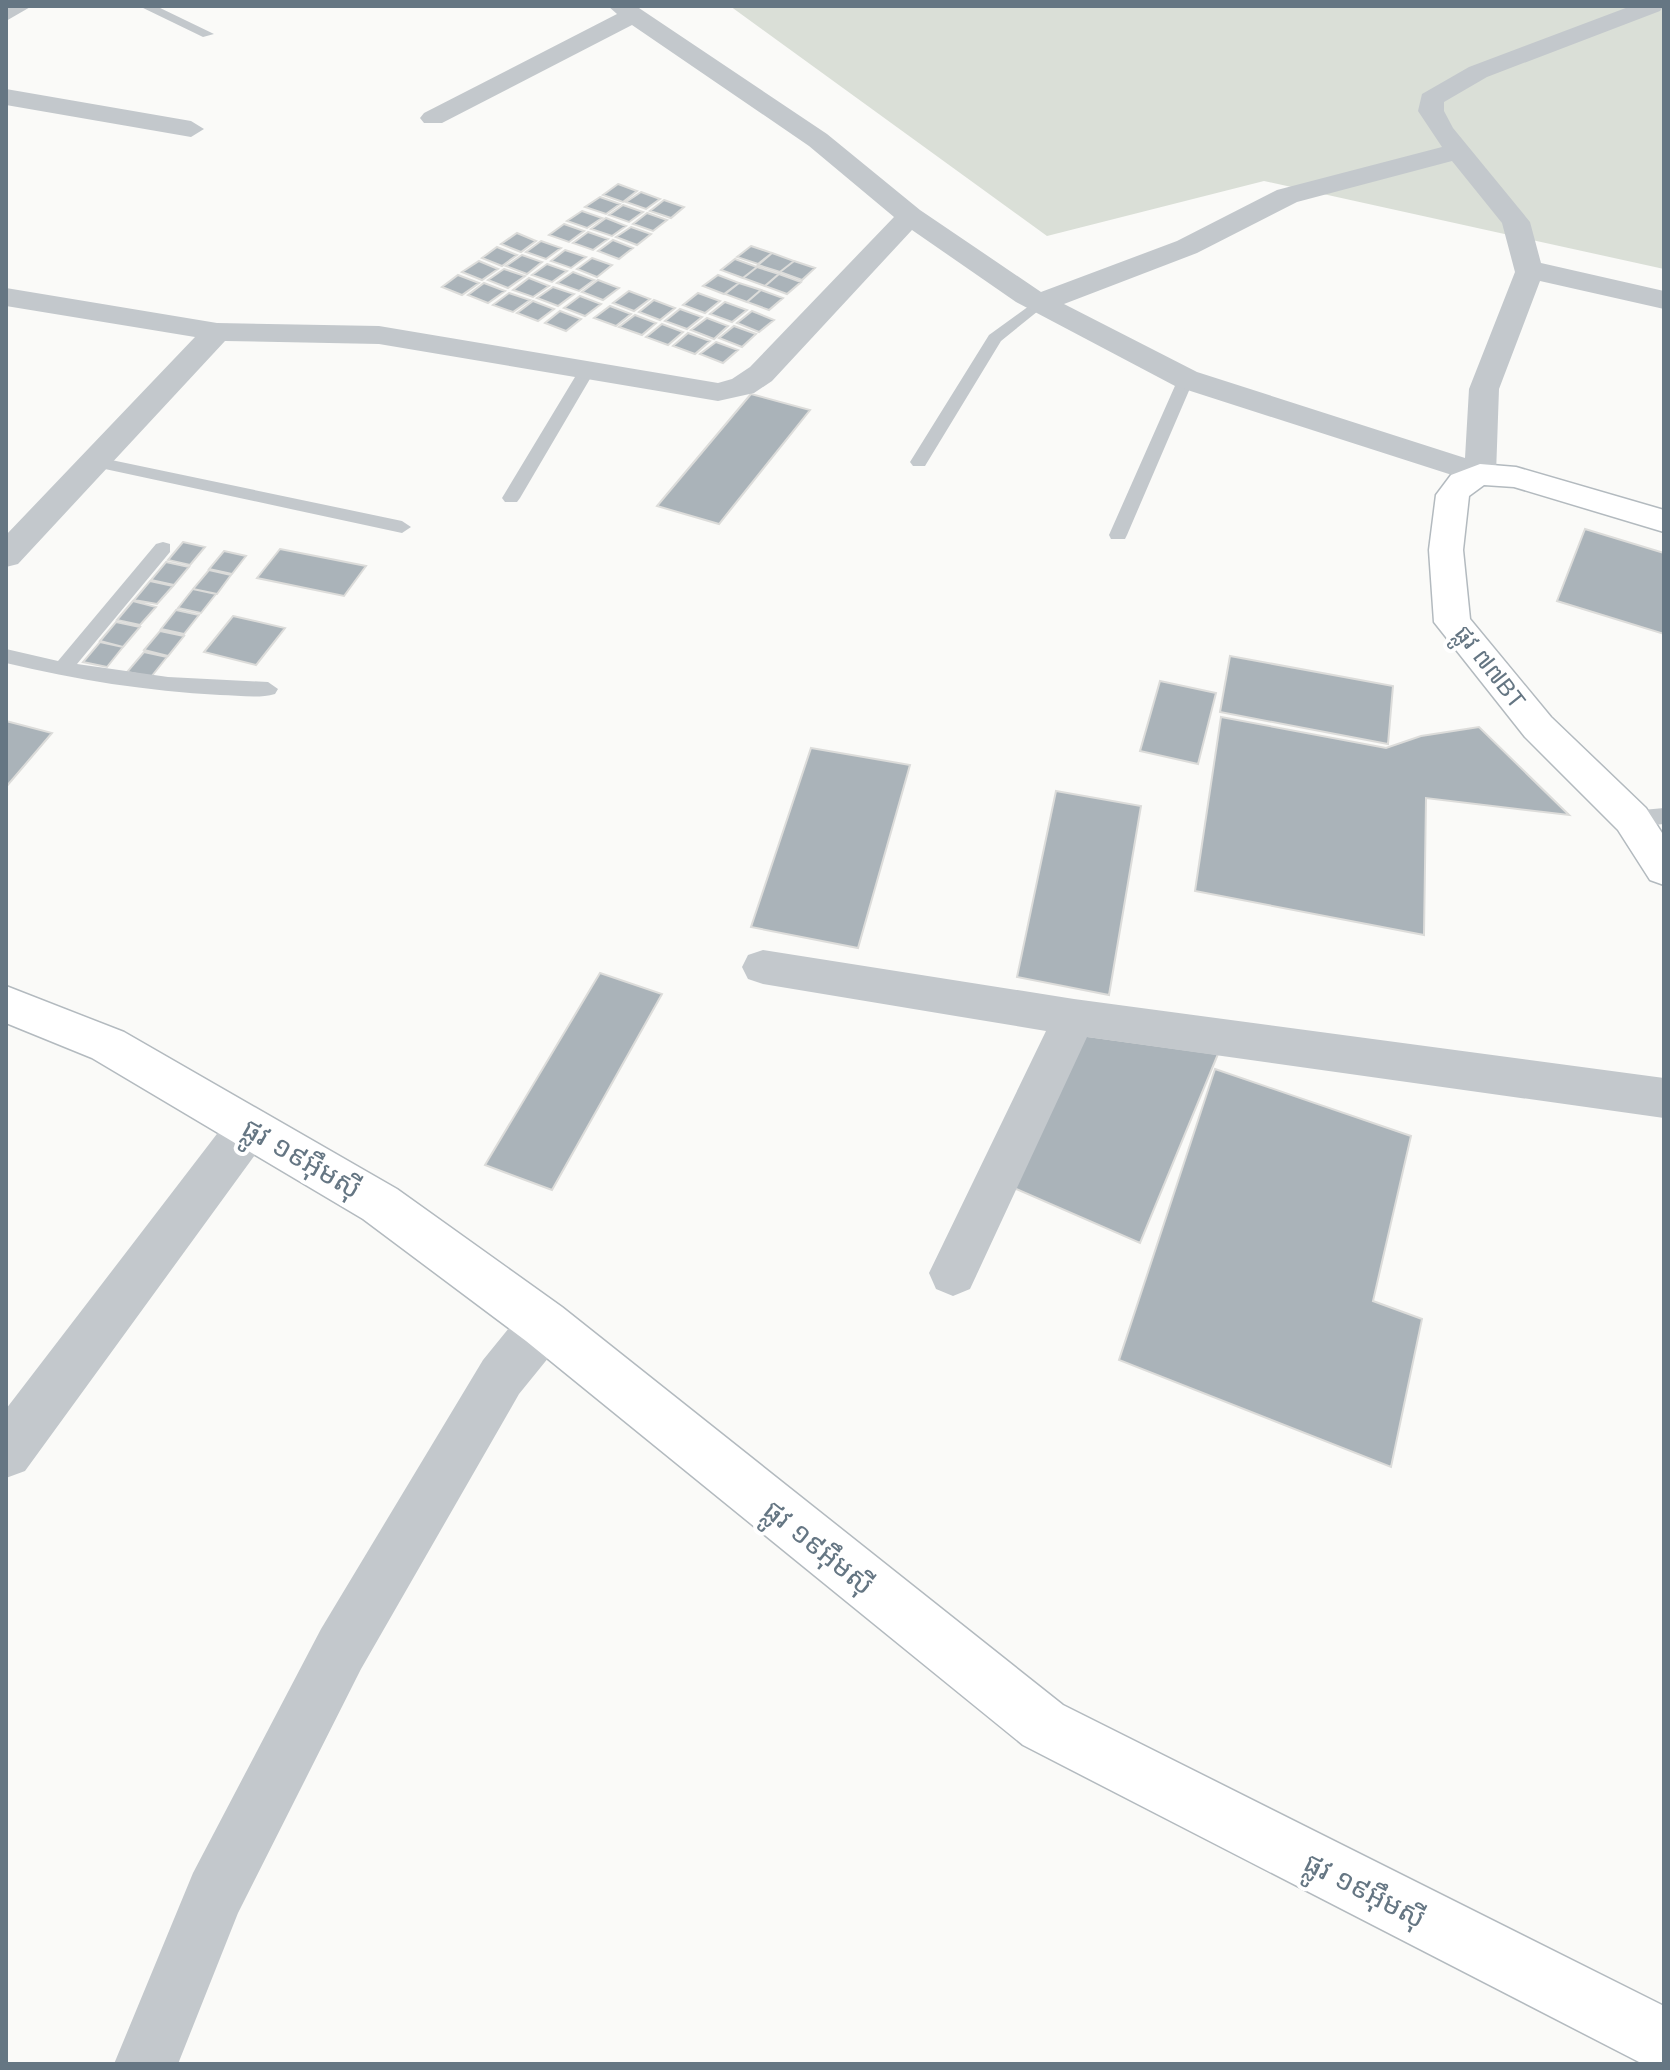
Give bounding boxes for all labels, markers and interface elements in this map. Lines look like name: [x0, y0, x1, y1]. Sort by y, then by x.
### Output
street label: ផ្លូវ ៧៧BT: [1442, 620, 1531, 719]
street label: ផ្លូវ ១៩អ៊ឹមស៊ី: [232, 1111, 367, 1213]
street label: ផ្លូវ ១៩អ៊ឹមស៊ី: [752, 1493, 880, 1608]
street label: ផ្លូវ ១៩អ៊ឹមស៊ី: [1295, 1846, 1431, 1942]

